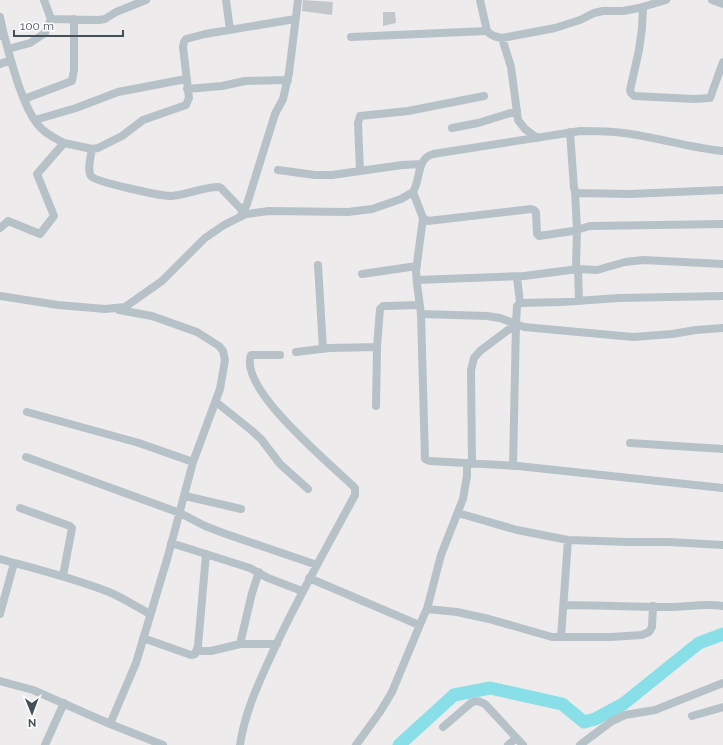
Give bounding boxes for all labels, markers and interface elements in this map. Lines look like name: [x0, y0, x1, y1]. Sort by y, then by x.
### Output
scale bar: [14, 12, 123, 38]
text: 100 m: [20, 19, 54, 33]
north arrow: [12, 693, 52, 733]
text: N: [28, 716, 36, 729]

